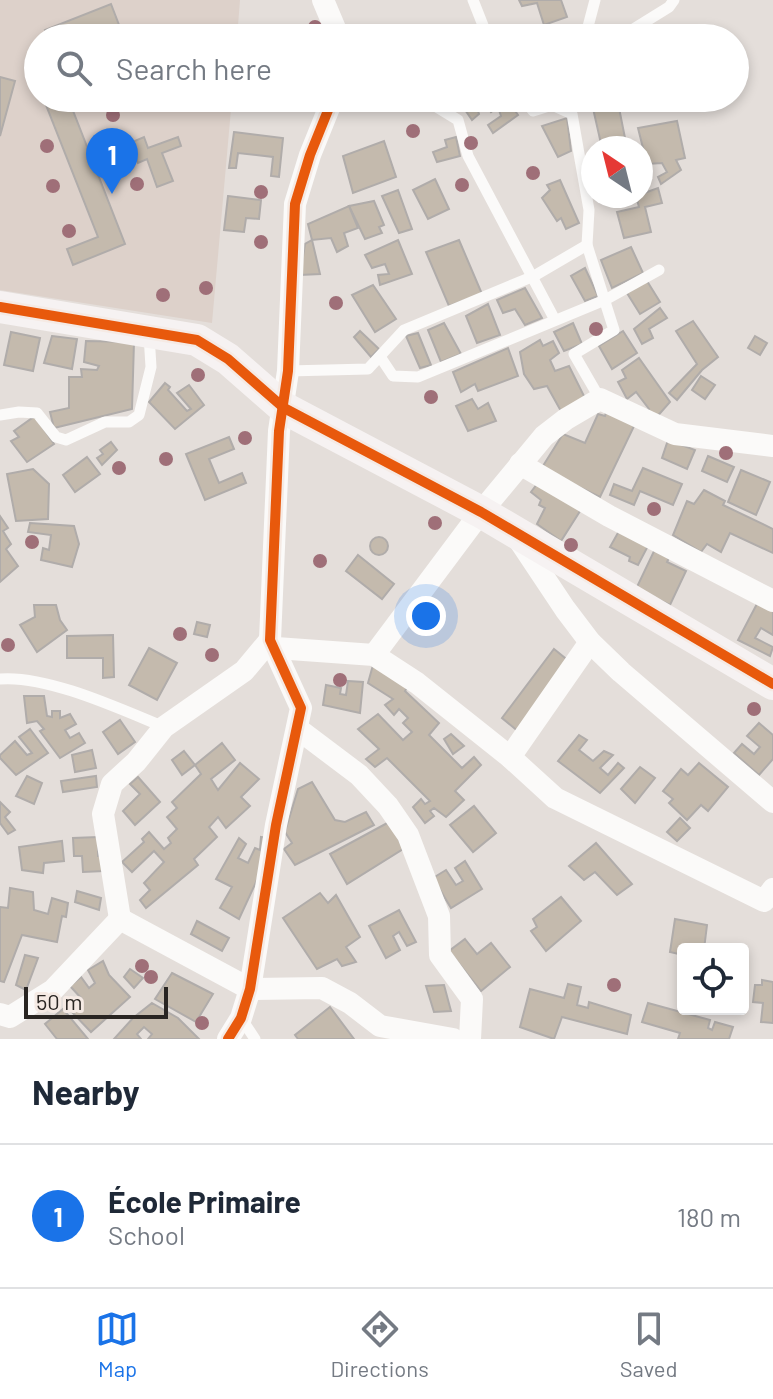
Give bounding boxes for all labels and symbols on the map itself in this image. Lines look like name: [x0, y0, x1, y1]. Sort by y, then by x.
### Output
pin: 1: [86, 128, 138, 194]
north arrow: [581, 136, 653, 208]
your location: [406, 596, 446, 636]
scale bar: [24, 983, 168, 1019]

